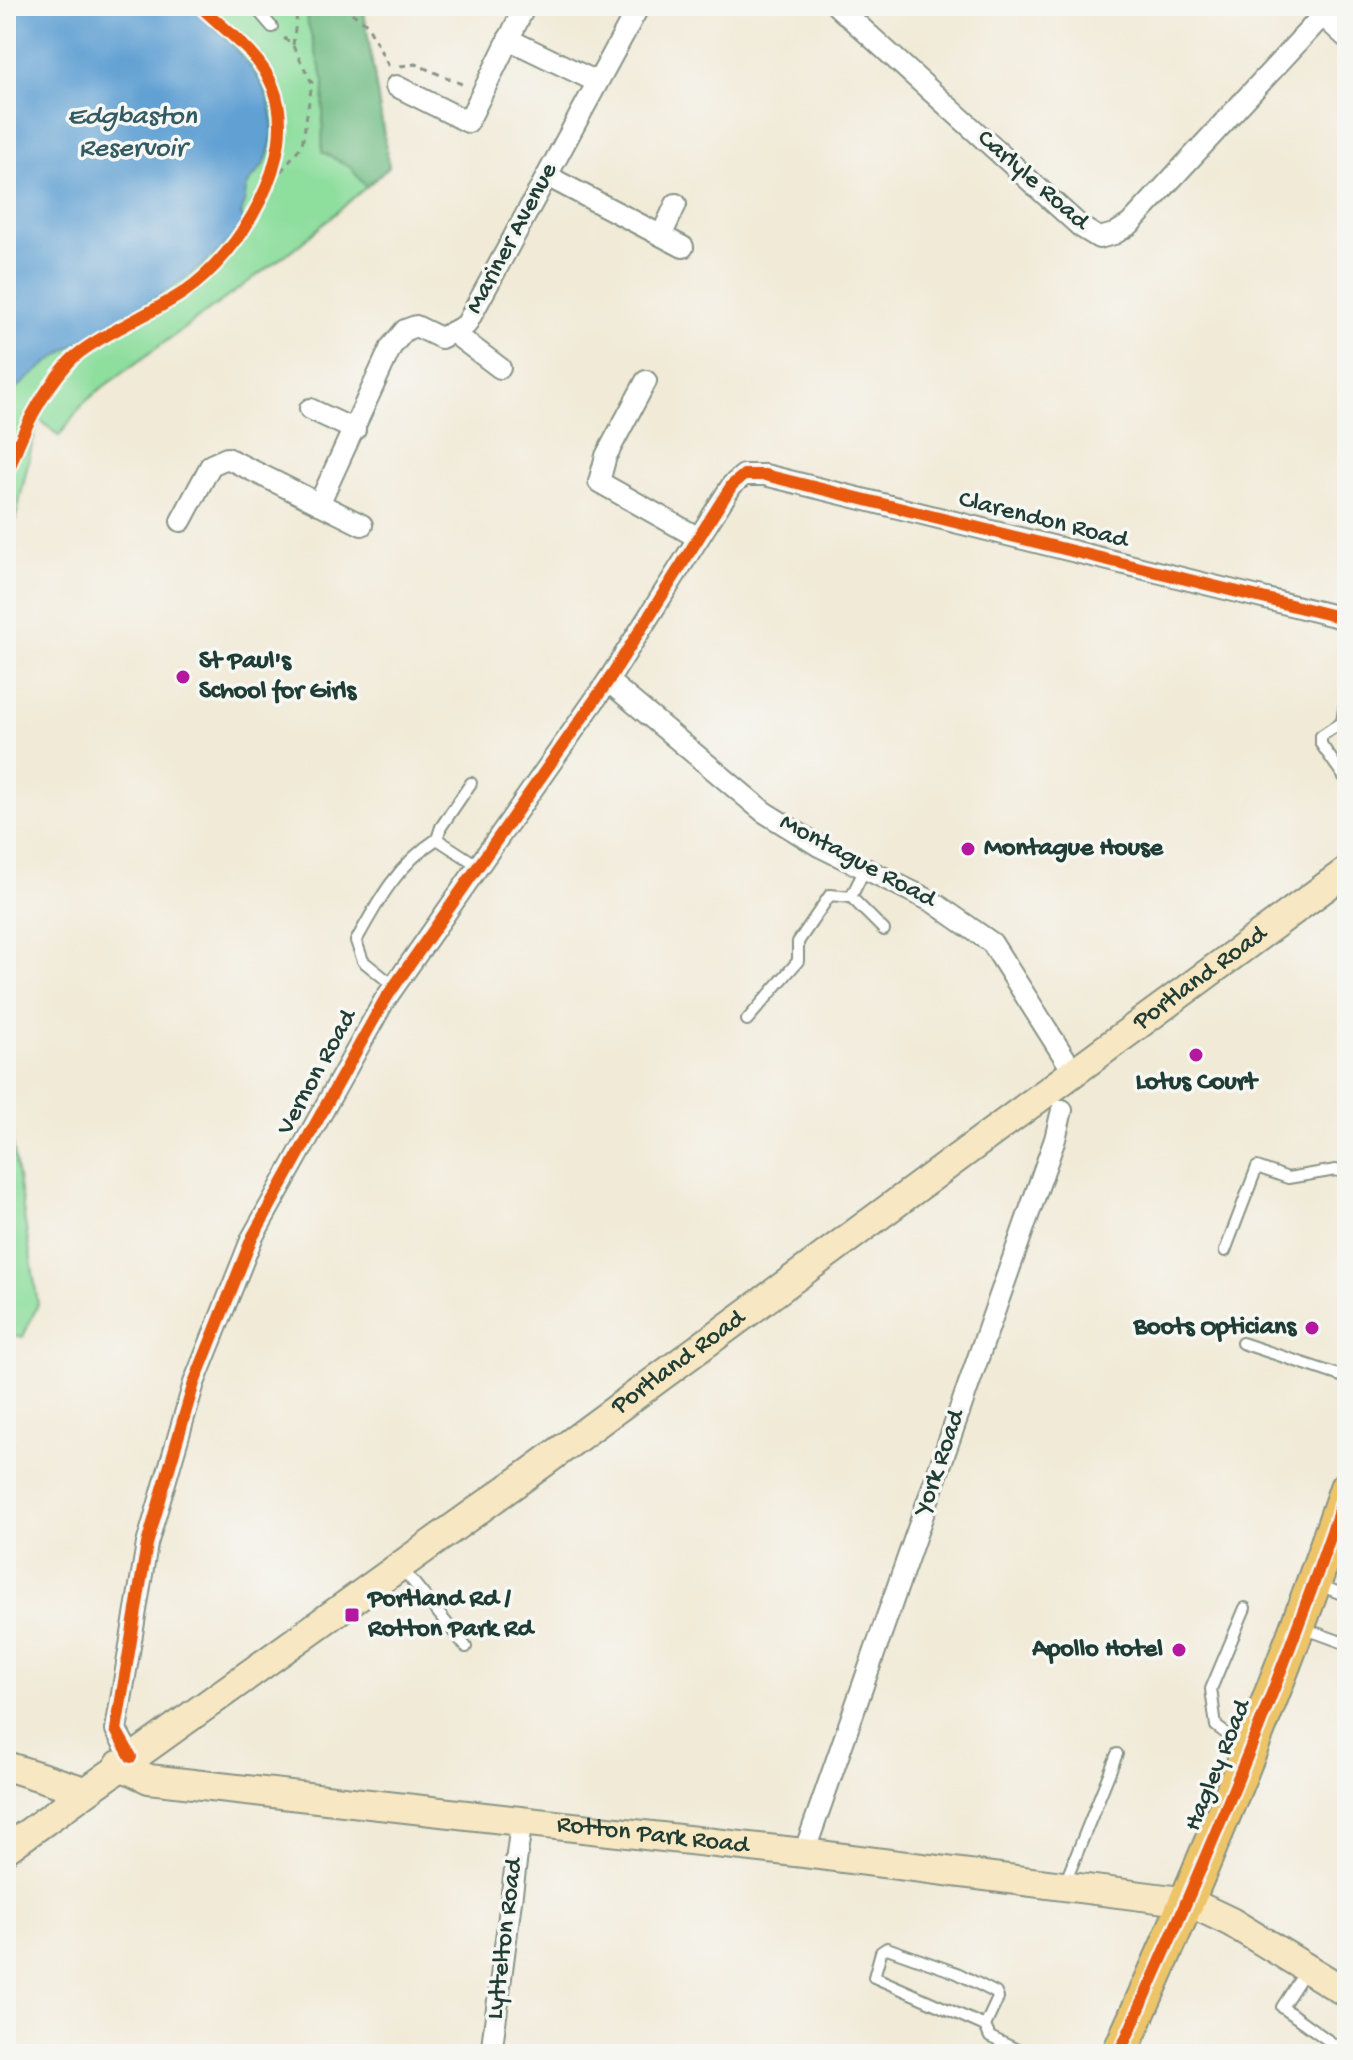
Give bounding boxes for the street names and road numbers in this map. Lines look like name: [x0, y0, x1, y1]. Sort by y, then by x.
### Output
street label: Carlyle Road: [970, 124, 1096, 239]
street label: Mariner Avenue: [460, 158, 566, 320]
street label: Clarendon Road: [955, 485, 1133, 557]
street label: Montague Road: [774, 808, 942, 917]
street label: Portland Road: [1127, 918, 1275, 1039]
street label: Vernon Road: [270, 1003, 366, 1142]
street label: Portland Road: [605, 1303, 753, 1423]
street label: York Road: [908, 1405, 974, 1522]
street label: Hagley Road: [1179, 1694, 1260, 1836]
street label: Rotton Park Road: [555, 1810, 752, 1862]
street label: Lyttelton Road: [481, 1855, 531, 2021]

